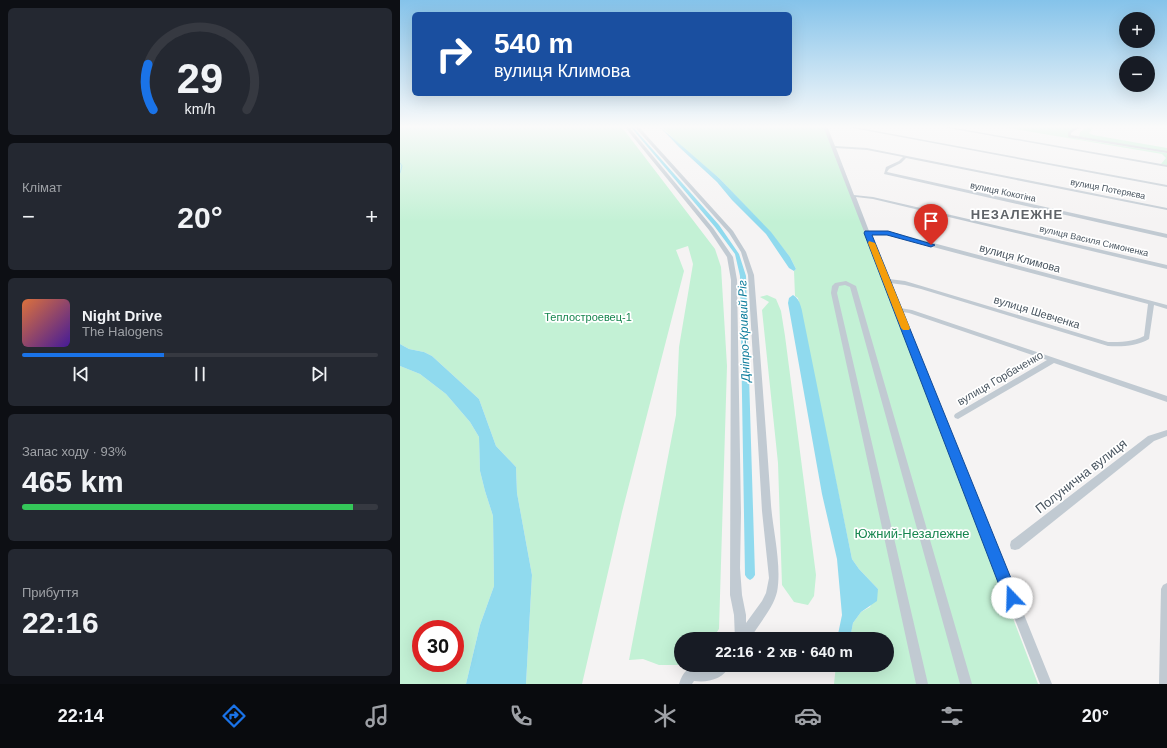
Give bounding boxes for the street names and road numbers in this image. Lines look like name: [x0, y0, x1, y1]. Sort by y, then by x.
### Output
street label: вулиця Потеряєва: [1070, 177, 1146, 201]
street label: вулиця Кокотіна: [969, 180, 1037, 204]
street label: вулиця Василя Симоненка: [1038, 224, 1150, 258]
street label: вулиця Климова: [978, 241, 1063, 275]
street label: вулиця Шевченка: [993, 293, 1082, 331]
street label: вулиця Горбаченко: [955, 349, 1045, 407]
street label: Полунична вулиця: [1032, 436, 1130, 516]

